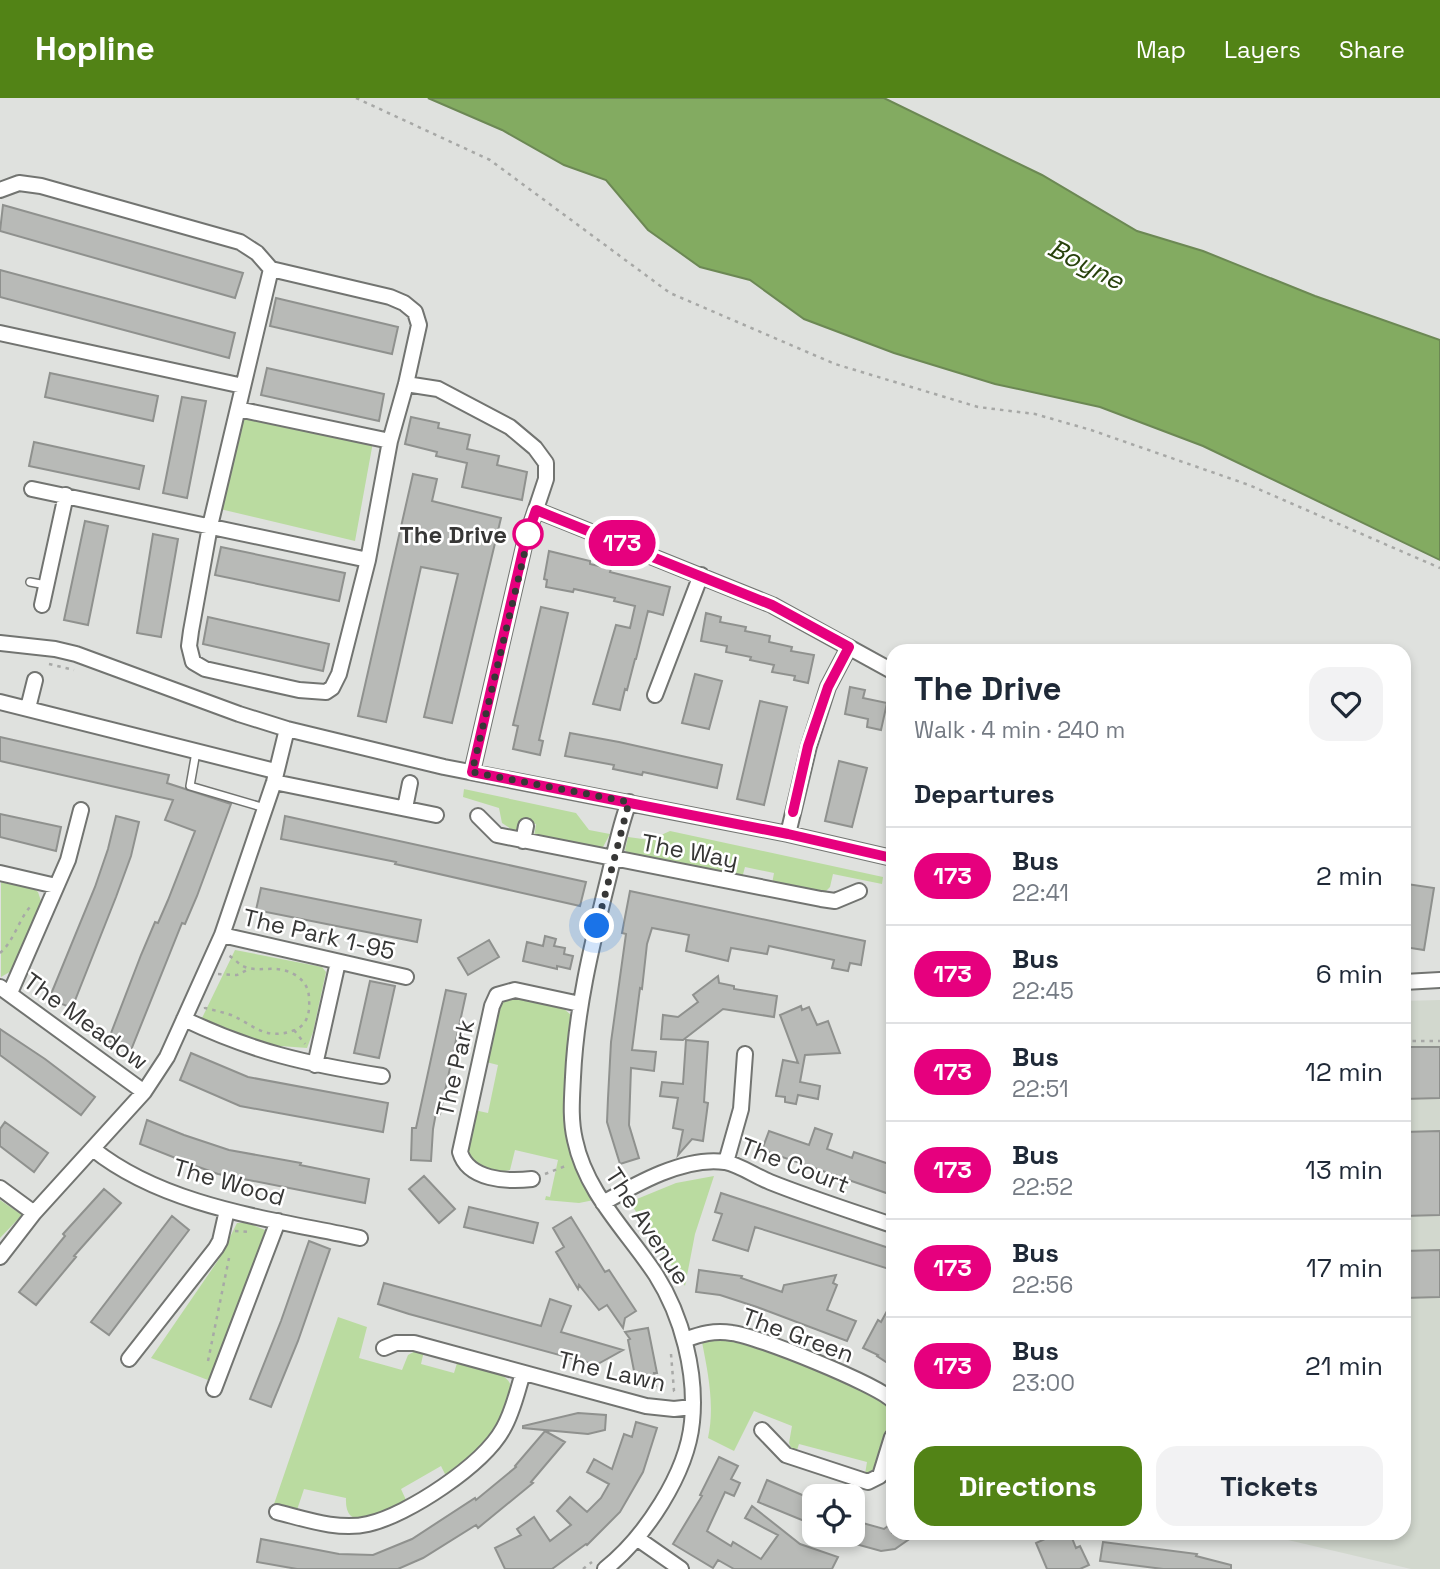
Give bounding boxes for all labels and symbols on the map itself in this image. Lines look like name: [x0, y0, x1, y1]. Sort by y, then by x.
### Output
water label: Boyne: [1042, 231, 1131, 298]
place label: The Drive: [400, 519, 507, 550]
marker: The Drive: [513, 519, 543, 549]
line badge: 173: [582, 520, 662, 566]
street label: The Way: [639, 826, 741, 876]
street label: The Park 1-95: [240, 901, 398, 967]
your location: [579, 908, 614, 943]
street label: The Meadow: [17, 965, 155, 1077]
street label: The Park: [429, 1016, 481, 1120]
street label: The Court: [736, 1130, 854, 1200]
street label: The Wood: [170, 1151, 288, 1213]
street label: The Avenue: [599, 1162, 697, 1290]
street label: The Green: [738, 1300, 858, 1370]
street label: The Lawn: [555, 1344, 669, 1398]

